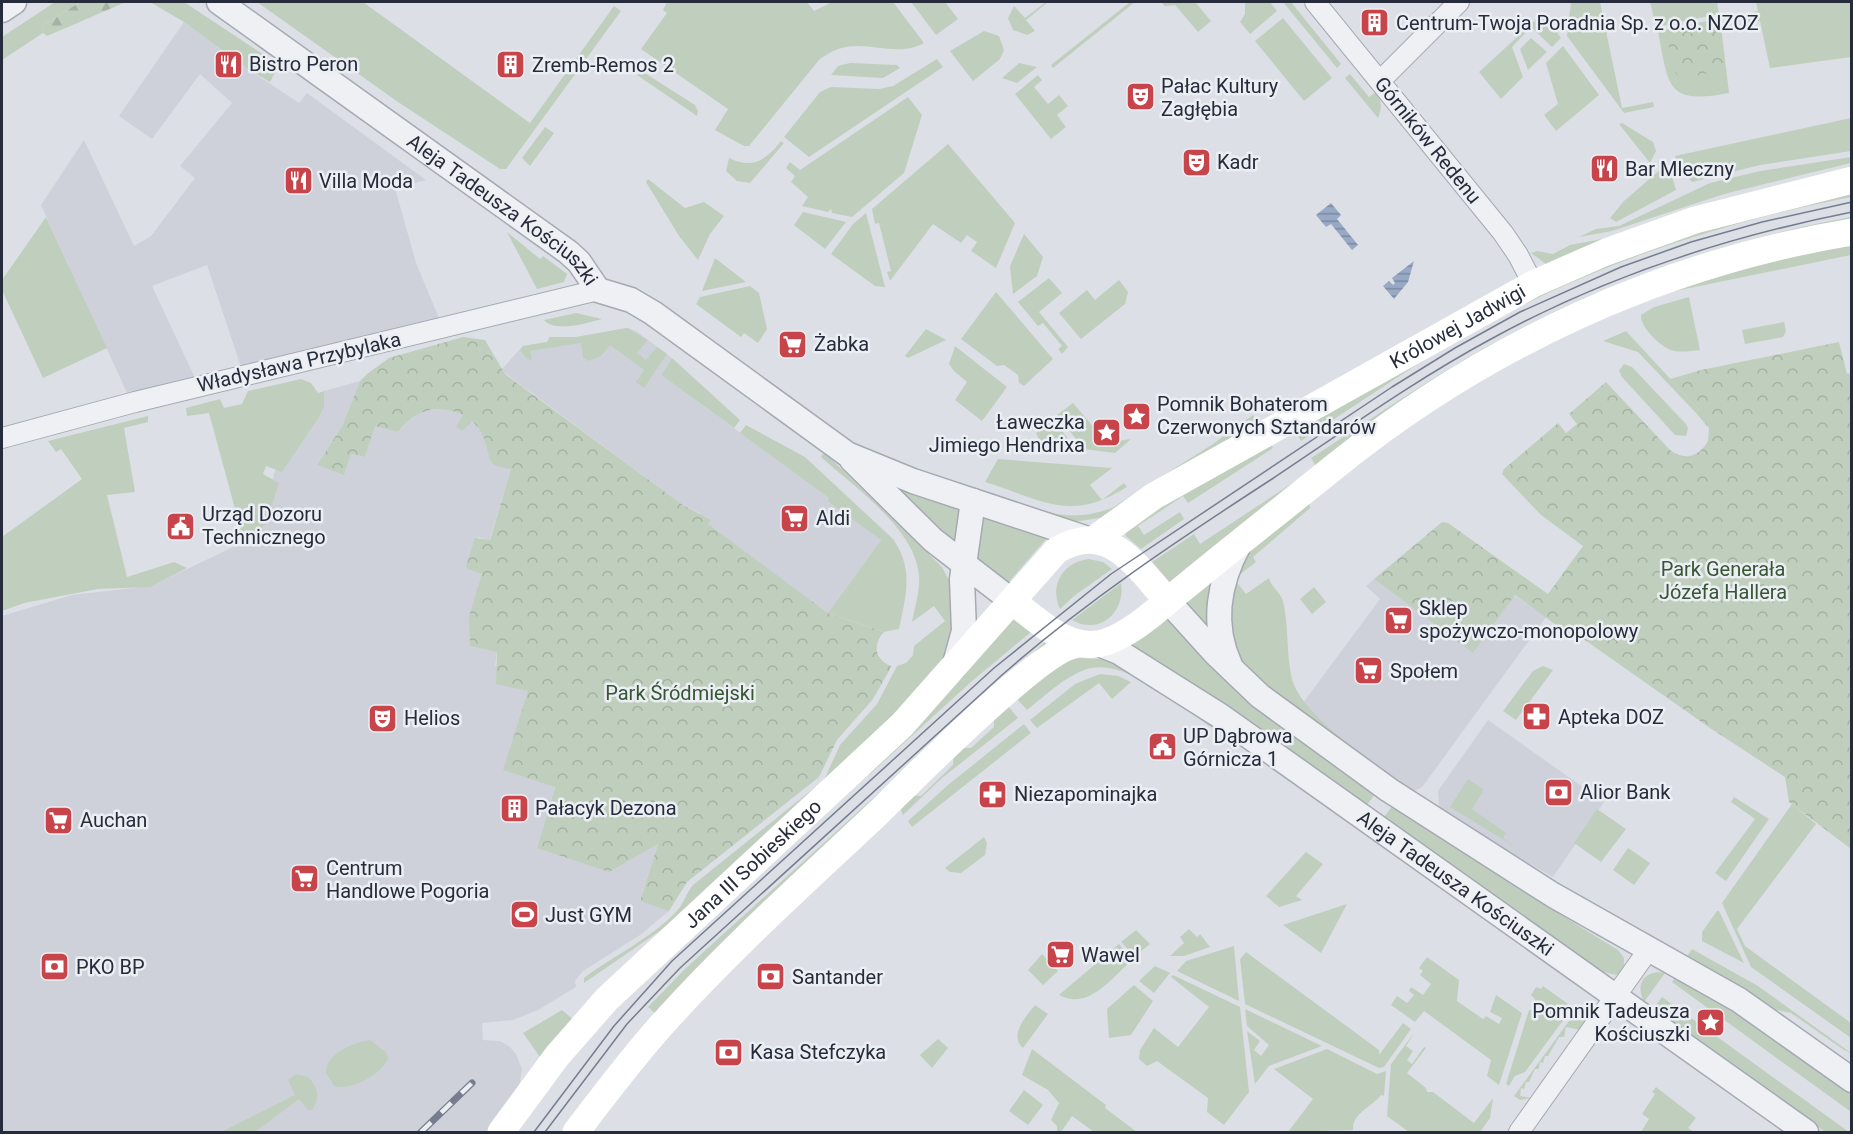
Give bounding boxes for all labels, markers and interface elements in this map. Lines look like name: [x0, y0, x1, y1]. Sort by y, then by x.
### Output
building icon: Centrum-Twoja Poradnia Sp. z o.o. NZOZ: [1359, 7, 1391, 39]
place label: Centrum-Twoja Poradnia Sp. z o.o. NZOZ: [1396, 11, 1759, 35]
restaurant icon: Bistro Peron: [212, 48, 244, 80]
building icon: Zremb-Remos 2: [495, 49, 527, 81]
place label: Bistro Peron: [249, 52, 358, 76]
place label: Zremb-Remos 2: [532, 53, 674, 77]
street label: Górników Redenu: [1370, 72, 1486, 208]
place label: Pałac Kultury Zagłębia: [1161, 74, 1279, 121]
theatre icon: Pałac Kultury Zagłębia: [1124, 81, 1156, 113]
street label: Aleja Tadeusza Kościuszki: [403, 129, 603, 290]
theatre icon: Kadr: [1180, 146, 1212, 178]
place label: Kadr: [1217, 150, 1259, 174]
restaurant icon: Bar Mleczny: [1588, 153, 1620, 185]
place label: Bar Mleczny: [1625, 157, 1734, 181]
restaurant icon: Villa Moda: [282, 165, 314, 197]
place label: Villa Moda: [319, 169, 413, 193]
street label: Królowej Jadwigi: [1386, 279, 1529, 374]
street label: Władysława Przybylaka: [195, 327, 403, 397]
supermarket icon: Żabka: [777, 328, 809, 360]
place label: Żabka: [814, 332, 869, 356]
place label: Pomnik Bohaterom Czerwonych Sztandarów: [1157, 392, 1376, 439]
place icon: Pomnik Bohaterom Czerwonych Sztandarów: [1120, 400, 1152, 432]
place label: Ławeczka Jimiego Hendrixa: [929, 410, 1085, 457]
place icon: Ławeczka Jimiego Hendrixa: [1090, 417, 1122, 449]
place label: Urząd Dozoru Technicznego: [202, 502, 326, 549]
supermarket icon: Aldi: [779, 502, 811, 534]
place label: Aldi: [816, 506, 850, 530]
public building icon: Urząd Dozoru Technicznego: [165, 510, 197, 542]
park label: Park Generała Józefa Hallera: [1659, 557, 1787, 604]
place label: Sklep spożywczo-monopolowy: [1419, 596, 1639, 643]
supermarket icon: Sklep spożywczo-monopolowy: [1382, 604, 1414, 636]
supermarket icon: Społem: [1353, 655, 1385, 687]
place label: Społem: [1390, 659, 1458, 683]
park label: Park Śródmiejski: [605, 681, 755, 705]
pharmacy icon: Apteka DOZ: [1521, 701, 1553, 733]
theatre icon: Helios: [367, 702, 399, 734]
place label: Apteka DOZ: [1558, 705, 1664, 729]
place label: Helios: [404, 706, 460, 730]
place label: UP Dąbrowa Górnicza 1: [1183, 724, 1293, 771]
public building icon: UP Dąbrowa Górnicza 1: [1146, 731, 1178, 763]
bank icon: Alior Bank: [1543, 776, 1575, 808]
pharmacy icon: Niezapominajka: [977, 778, 1009, 810]
place label: Alior Bank: [1580, 780, 1671, 804]
place label: Niezapominajka: [1014, 782, 1157, 806]
building icon: Pałacyk Dezona: [498, 792, 530, 824]
street label: Jana III Sobieskiego: [679, 794, 826, 933]
place label: Pałacyk Dezona: [535, 796, 677, 820]
supermarket icon: Auchan: [43, 804, 75, 836]
street label: Aleja Tadeusza Kościuszki: [1353, 805, 1558, 961]
place label: Auchan: [80, 808, 147, 832]
place label: Centrum Handlowe Pogoria: [326, 856, 489, 903]
supermarket icon: Centrum Handlowe Pogoria: [289, 863, 321, 895]
sports icon: Just GYM: [508, 899, 540, 931]
place label: Just GYM: [545, 903, 632, 927]
supermarket icon: Wawel: [1044, 939, 1076, 971]
place label: Wawel: [1081, 943, 1140, 967]
bank icon: PKO BP: [39, 951, 71, 983]
place label: PKO BP: [76, 955, 145, 979]
bank icon: Santander: [755, 961, 787, 993]
place label: Santander: [792, 965, 883, 989]
place label: Pomnik Tadeusza Kościuszki: [1532, 999, 1690, 1046]
place icon: Pomnik Tadeusza Kościuszki: [1695, 1006, 1727, 1038]
bank icon: Kasa Stefczyka: [713, 1036, 745, 1068]
place label: Kasa Stefczyka: [750, 1040, 886, 1064]

